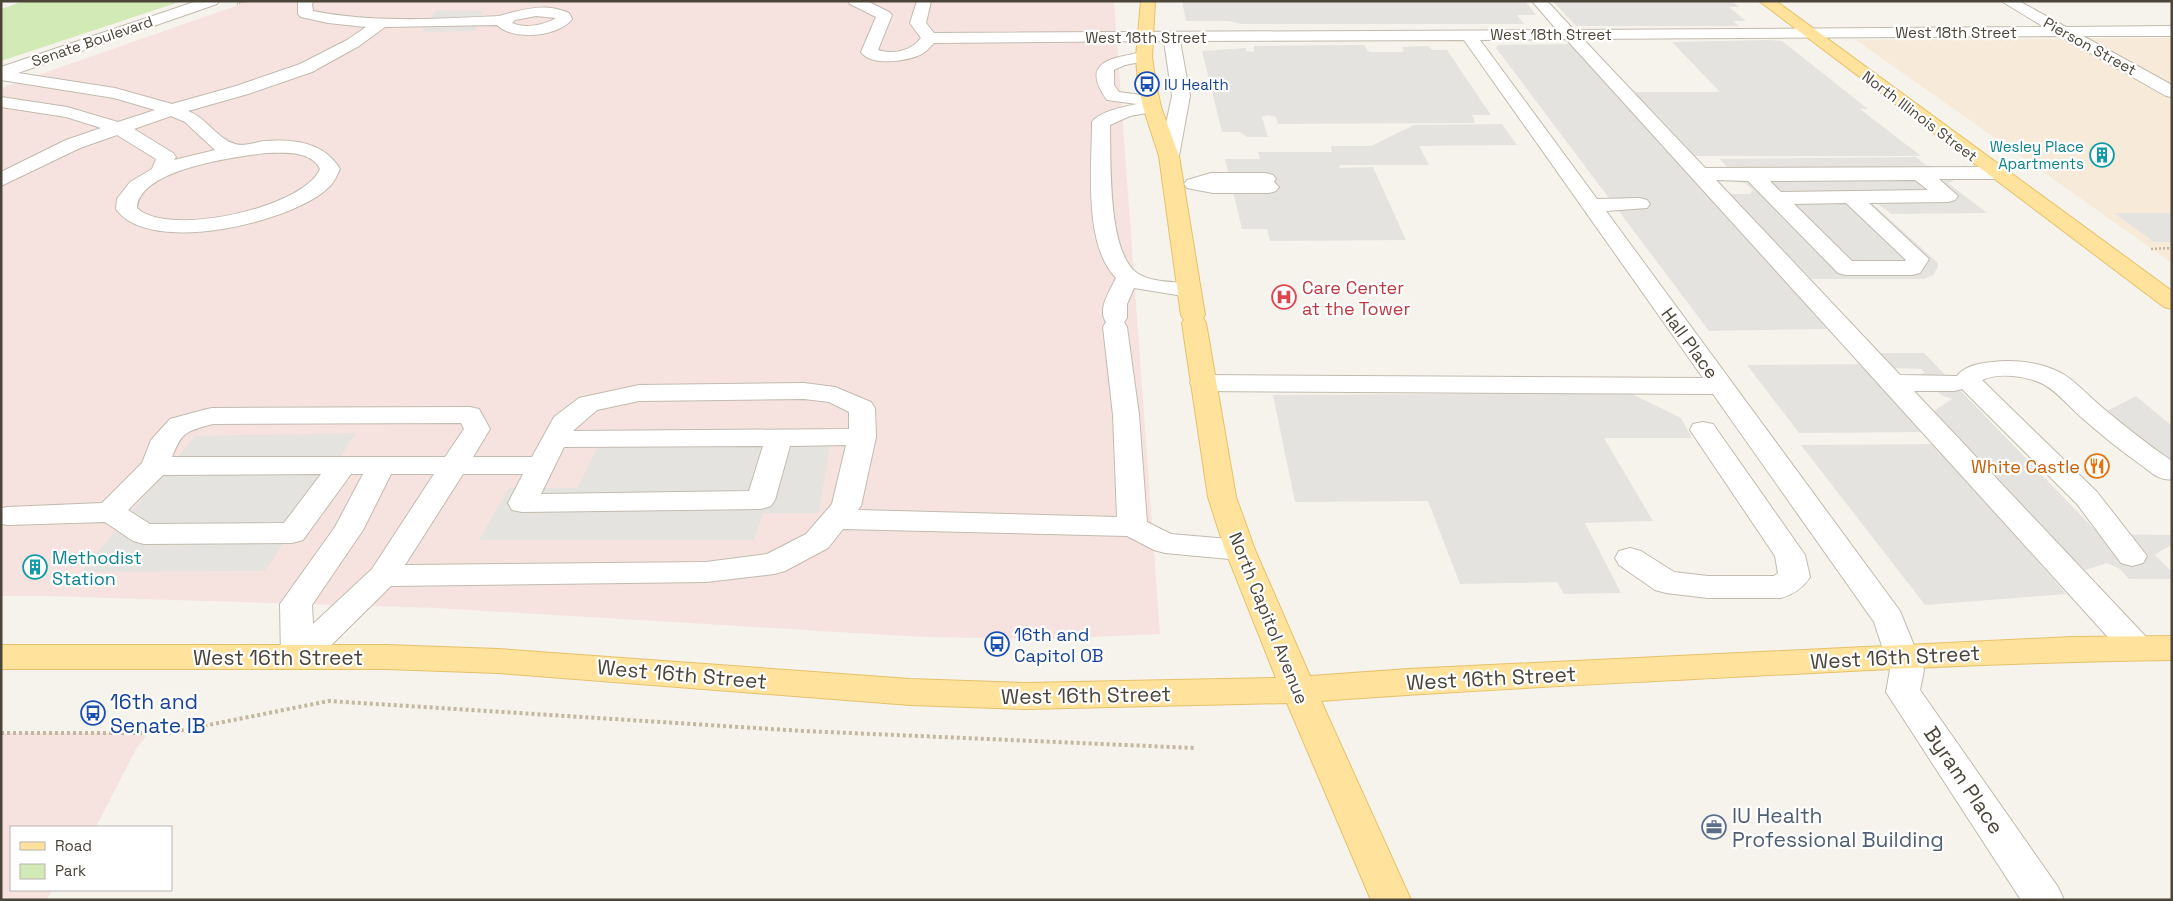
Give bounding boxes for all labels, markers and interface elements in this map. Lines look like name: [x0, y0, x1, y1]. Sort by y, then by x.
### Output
street label: Senate Boulevard: [29, 11, 155, 71]
street label: Pierson Street: [2040, 13, 2140, 79]
street label: West 18th Street: [1895, 23, 2017, 42]
street label: West 18th Street: [1490, 25, 1612, 44]
street label: West 18th Street: [1085, 28, 1207, 47]
street label: North Illinois Street: [1859, 67, 1981, 166]
bus stop icon: IU Health: [1134, 71, 1160, 97]
place label: IU Health: [1164, 75, 1229, 94]
place label: Wesley Place Apartments: [1990, 137, 2084, 173]
building icon: Wesley Place Apartments: [2089, 142, 2115, 168]
place label: Care Center at the Tower: [1302, 276, 1410, 320]
hospital icon: Care Center at the Tower: [1271, 284, 1297, 310]
street label: Hall Place: [1656, 303, 1724, 383]
restaurant icon: White Castle: [2084, 453, 2110, 479]
place label: White Castle: [1971, 455, 2080, 478]
street label: North Capitol Avenue: [1224, 529, 1314, 707]
place label: Methodist Station: [52, 546, 142, 590]
building icon: Methodist Station: [22, 554, 48, 580]
place label: 16th and Capitol OB: [1014, 623, 1104, 667]
bus stop icon: 16th and Capitol OB: [984, 631, 1010, 657]
street label: West 16th Street: [1809, 639, 1981, 675]
street label: West 16th Street: [193, 644, 363, 671]
street label: West 16th Street: [596, 653, 768, 695]
street label: West 16th Street: [1405, 660, 1577, 696]
street label: West 16th Street: [1001, 680, 1171, 710]
place label: 16th and Senate IB: [110, 688, 206, 739]
bus stop icon: 16th and Senate IB: [80, 700, 106, 726]
street label: Byram Place: [1918, 721, 2010, 839]
place label: IU Health Professional Building: [1732, 802, 1944, 853]
office icon: IU Health Professional Building: [1701, 814, 1727, 840]
legend: [10, 826, 172, 891]
text: Road: [55, 836, 92, 855]
text: Park: [55, 861, 86, 880]

